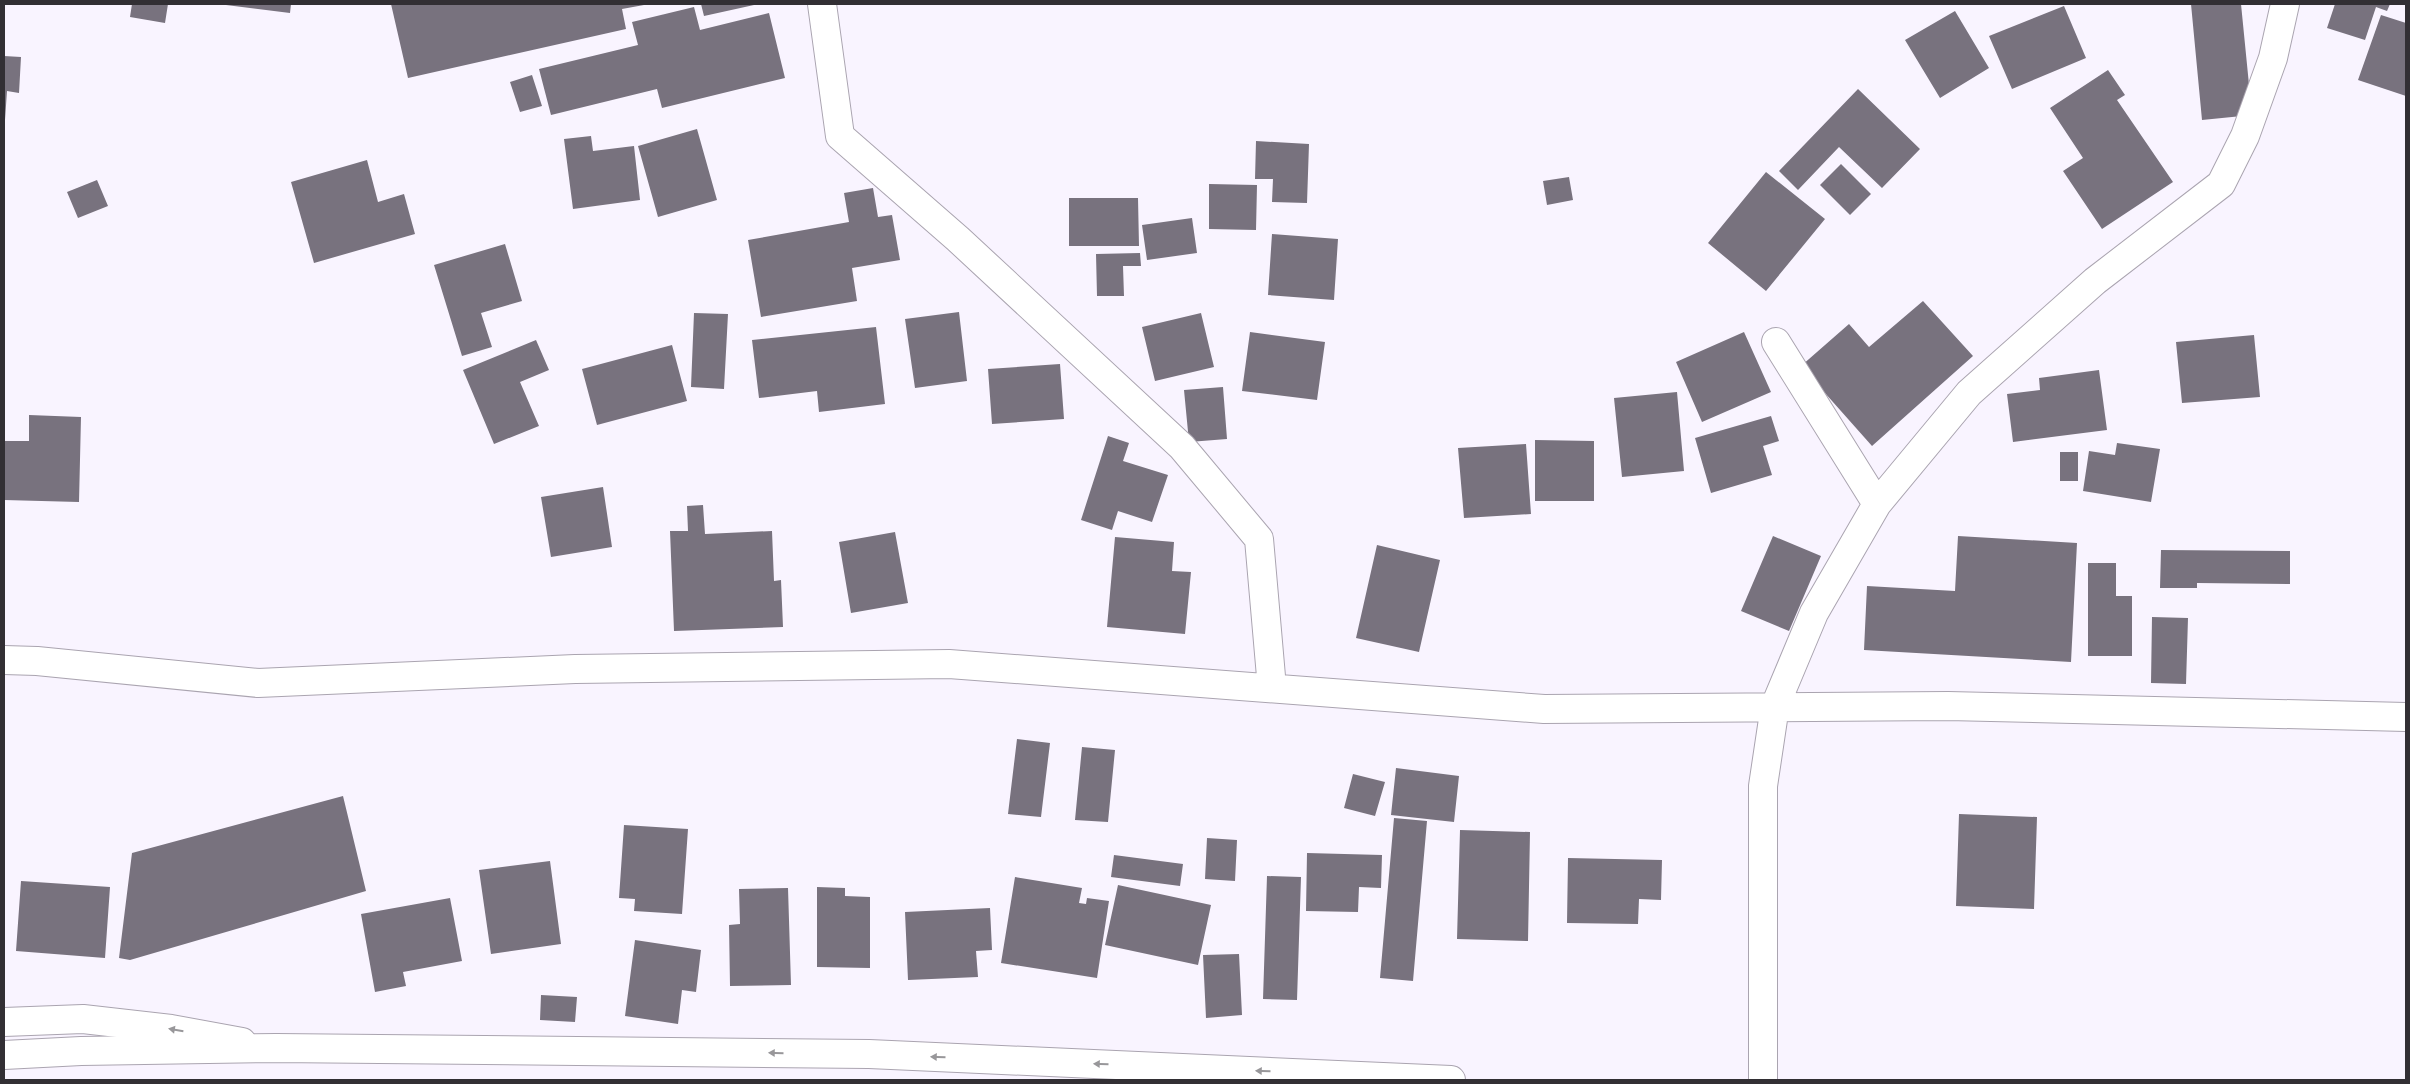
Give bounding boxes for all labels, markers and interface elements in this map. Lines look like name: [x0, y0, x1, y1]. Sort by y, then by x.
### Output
one-way arrow: [168, 1025, 184, 1033]
one-way arrow: [767, 1049, 783, 1057]
one-way arrow: [930, 1052, 946, 1060]
one-way arrow: [1092, 1059, 1108, 1067]
one-way arrow: [1255, 1066, 1271, 1074]

